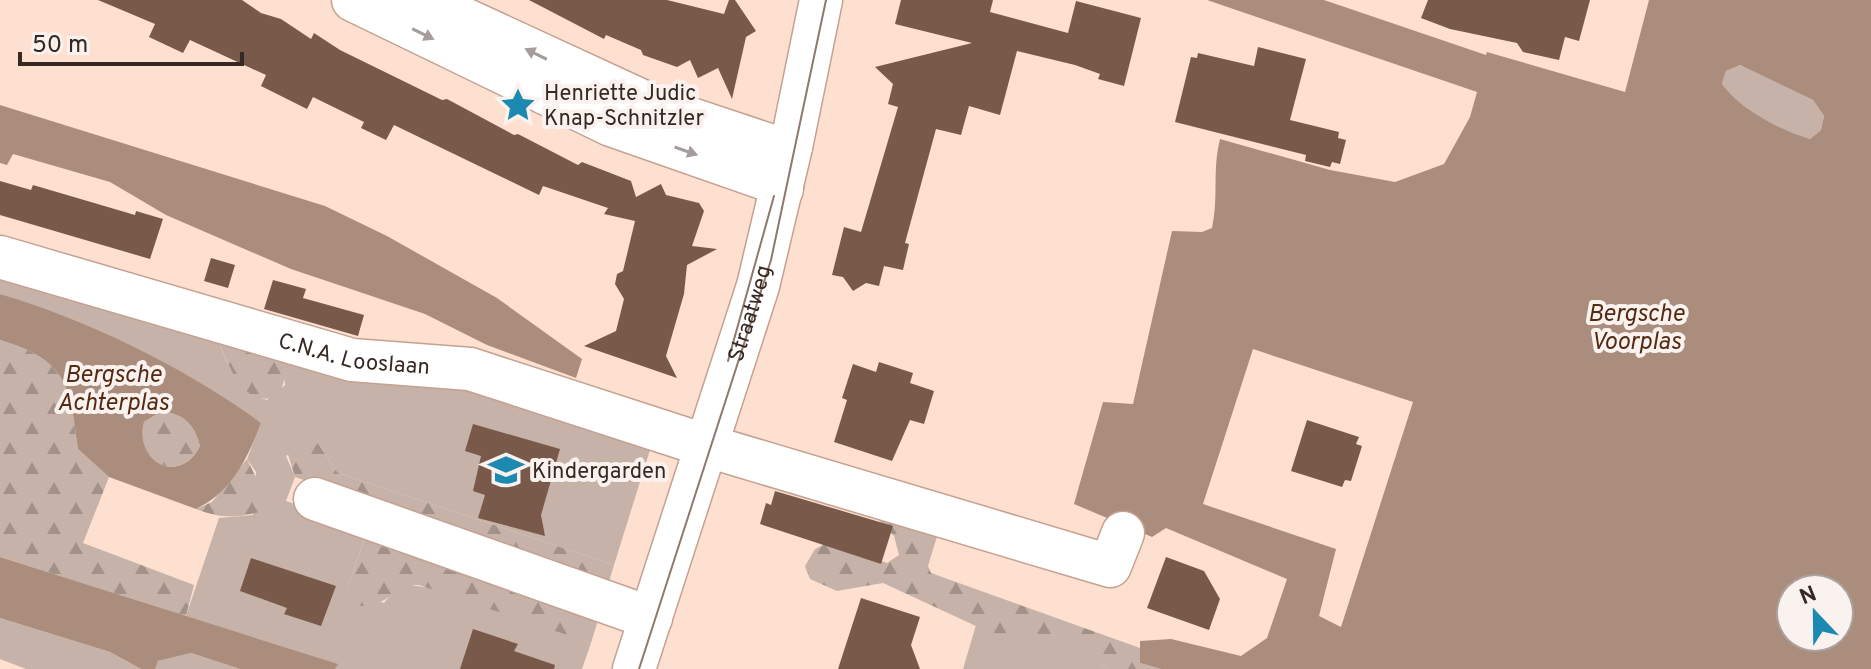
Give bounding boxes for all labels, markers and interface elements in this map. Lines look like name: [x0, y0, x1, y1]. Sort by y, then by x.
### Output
scale bar: [20, 16, 242, 66]
one-way arrow: [411, 27, 435, 41]
text: 50 m: [32, 31, 88, 61]
one-way arrow: [524, 48, 547, 61]
place label: Henriette Judic Knap-Schnitzler: [544, 81, 704, 133]
place icon: Henriette Judic Knap-Schnitzler: [499, 86, 537, 124]
one-way arrow: [674, 146, 698, 158]
street label: Straatweg: [723, 263, 778, 365]
water label: Bergsche Voorplas: [1588, 300, 1685, 358]
street label: C.N.A. Looslaan: [275, 328, 431, 382]
water label: Bergsche Achterplas: [57, 361, 170, 419]
school or university icon: Kindergarden: [487, 451, 525, 489]
place label: Kindergarden: [532, 459, 666, 486]
north arrow: [1775, 573, 1855, 653]
text: N: [1796, 581, 1821, 612]

